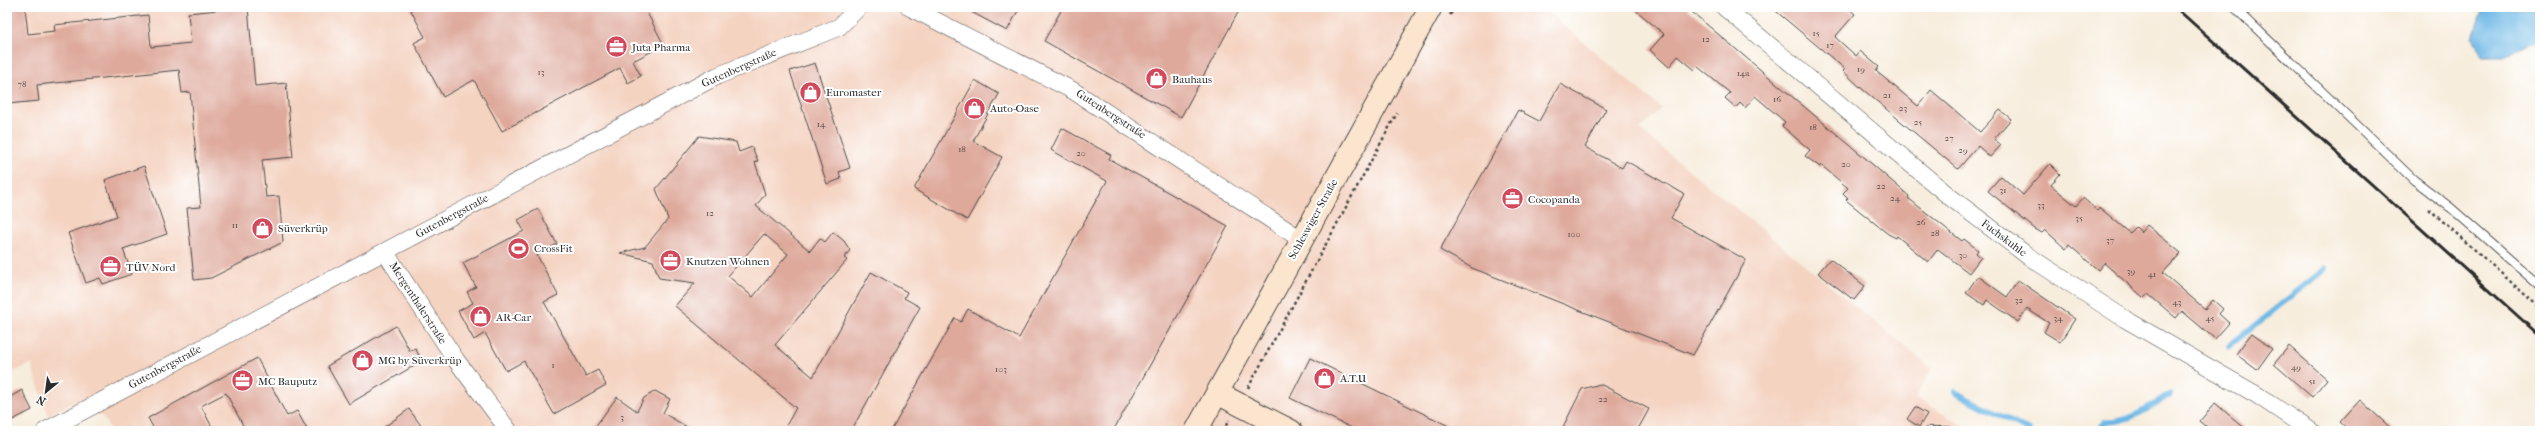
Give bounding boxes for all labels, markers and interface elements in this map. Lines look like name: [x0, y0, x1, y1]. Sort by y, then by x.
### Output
house number: 15: [1812, 28, 1820, 38]
office icon: Juta Pharma: [604, 34, 630, 60]
house number: 12: [1702, 34, 1710, 44]
house number: 17: [1826, 40, 1834, 50]
place label: Juta Pharma: [631, 41, 691, 54]
street label: Gutenbergstraße: [700, 45, 779, 90]
house number: 19: [1857, 64, 1865, 74]
shop icon: Bauhaus: [1144, 66, 1170, 92]
house number: 13: [538, 67, 545, 77]
house number: 14a: [1737, 68, 1750, 78]
place label: Bauhaus: [1172, 73, 1212, 86]
house number: 78: [18, 79, 27, 89]
shop icon: Euromaster: [797, 79, 823, 105]
place label: Euromaster: [826, 86, 882, 99]
street label: Gutenbergstraße: [1074, 87, 1149, 142]
house number: 21: [1883, 90, 1891, 100]
house number: 16: [1773, 94, 1781, 104]
shop icon: Auto-Oase: [962, 95, 988, 121]
place label: Auto-Oase: [989, 102, 1039, 115]
house number: 23: [1899, 103, 1907, 113]
house number: 25: [1914, 117, 1922, 127]
house number: 14: [817, 119, 826, 129]
house number: 18: [1809, 122, 1817, 132]
house number: 27: [1945, 133, 1954, 143]
house number: 18: [958, 144, 966, 154]
house number: 29: [1958, 145, 1968, 155]
house number: 20: [1076, 148, 1086, 158]
house number: 20: [1841, 159, 1851, 169]
street label: Schleswiger Straße: [1286, 176, 1341, 261]
house number: 22: [1876, 181, 1886, 191]
house number: 31: [2000, 185, 2006, 195]
office icon: Cocopanda: [1500, 186, 1526, 212]
street label: Gutenbergstraße: [413, 191, 491, 241]
place label: Cocopanda: [1528, 193, 1581, 206]
house number: 24: [1890, 193, 1901, 203]
house number: 33: [2037, 200, 2045, 210]
house number: 12: [706, 208, 714, 218]
house number: 35: [2075, 213, 2083, 223]
shop icon: Süverkrüp: [250, 215, 276, 241]
house number: 26: [1916, 217, 1926, 227]
street label: Fuchskuhle: [1979, 217, 2030, 260]
house number: 11: [232, 220, 238, 230]
place label: Süverkrüp: [278, 222, 328, 235]
house number: 28: [1930, 228, 1940, 238]
house number: 100: [1567, 229, 1581, 239]
sports icon: CrossFit: [506, 235, 532, 261]
house number: 37: [2106, 235, 2115, 245]
place label: CrossFit: [534, 242, 573, 255]
office icon: Knutzen Wohnen: [658, 248, 684, 274]
house number: 30: [1959, 250, 1967, 260]
office icon: TÜV Nord: [97, 254, 123, 280]
place label: Knutzen Wohnen: [686, 255, 770, 268]
street label: Mergenthalerstraße: [387, 260, 450, 347]
place label: TÜV Nord: [126, 261, 177, 274]
house number: 39: [2127, 266, 2135, 276]
house number: 41: [2148, 269, 2156, 279]
house number: 32: [2015, 295, 2024, 305]
house number: 43: [2172, 297, 2182, 307]
shop icon: AR-Car: [467, 304, 493, 330]
place label: AR-Car: [495, 311, 531, 324]
house number: 34: [2053, 313, 2063, 323]
house number: 45: [2206, 313, 2215, 323]
street label: Gutenbergstraße: [126, 342, 204, 392]
shop icon: MG by Süverkrüp: [350, 347, 376, 373]
place label: MG by Süverkrüp: [378, 354, 462, 367]
house number: 1: [551, 360, 555, 370]
house number: 49: [2291, 362, 2301, 372]
house number: 103: [995, 364, 1007, 374]
shop icon: A.T.U: [1312, 365, 1338, 391]
office icon: MC Bauputz: [230, 368, 256, 394]
north arrow: [26, 372, 66, 412]
place label: A.T.U: [1339, 372, 1367, 385]
place label: MC Bauputz: [258, 375, 317, 388]
house number: 51: [2308, 376, 2316, 386]
text: N: [34, 392, 48, 408]
house number: 22: [1598, 394, 1608, 404]
house number: 3: [620, 412, 624, 422]

